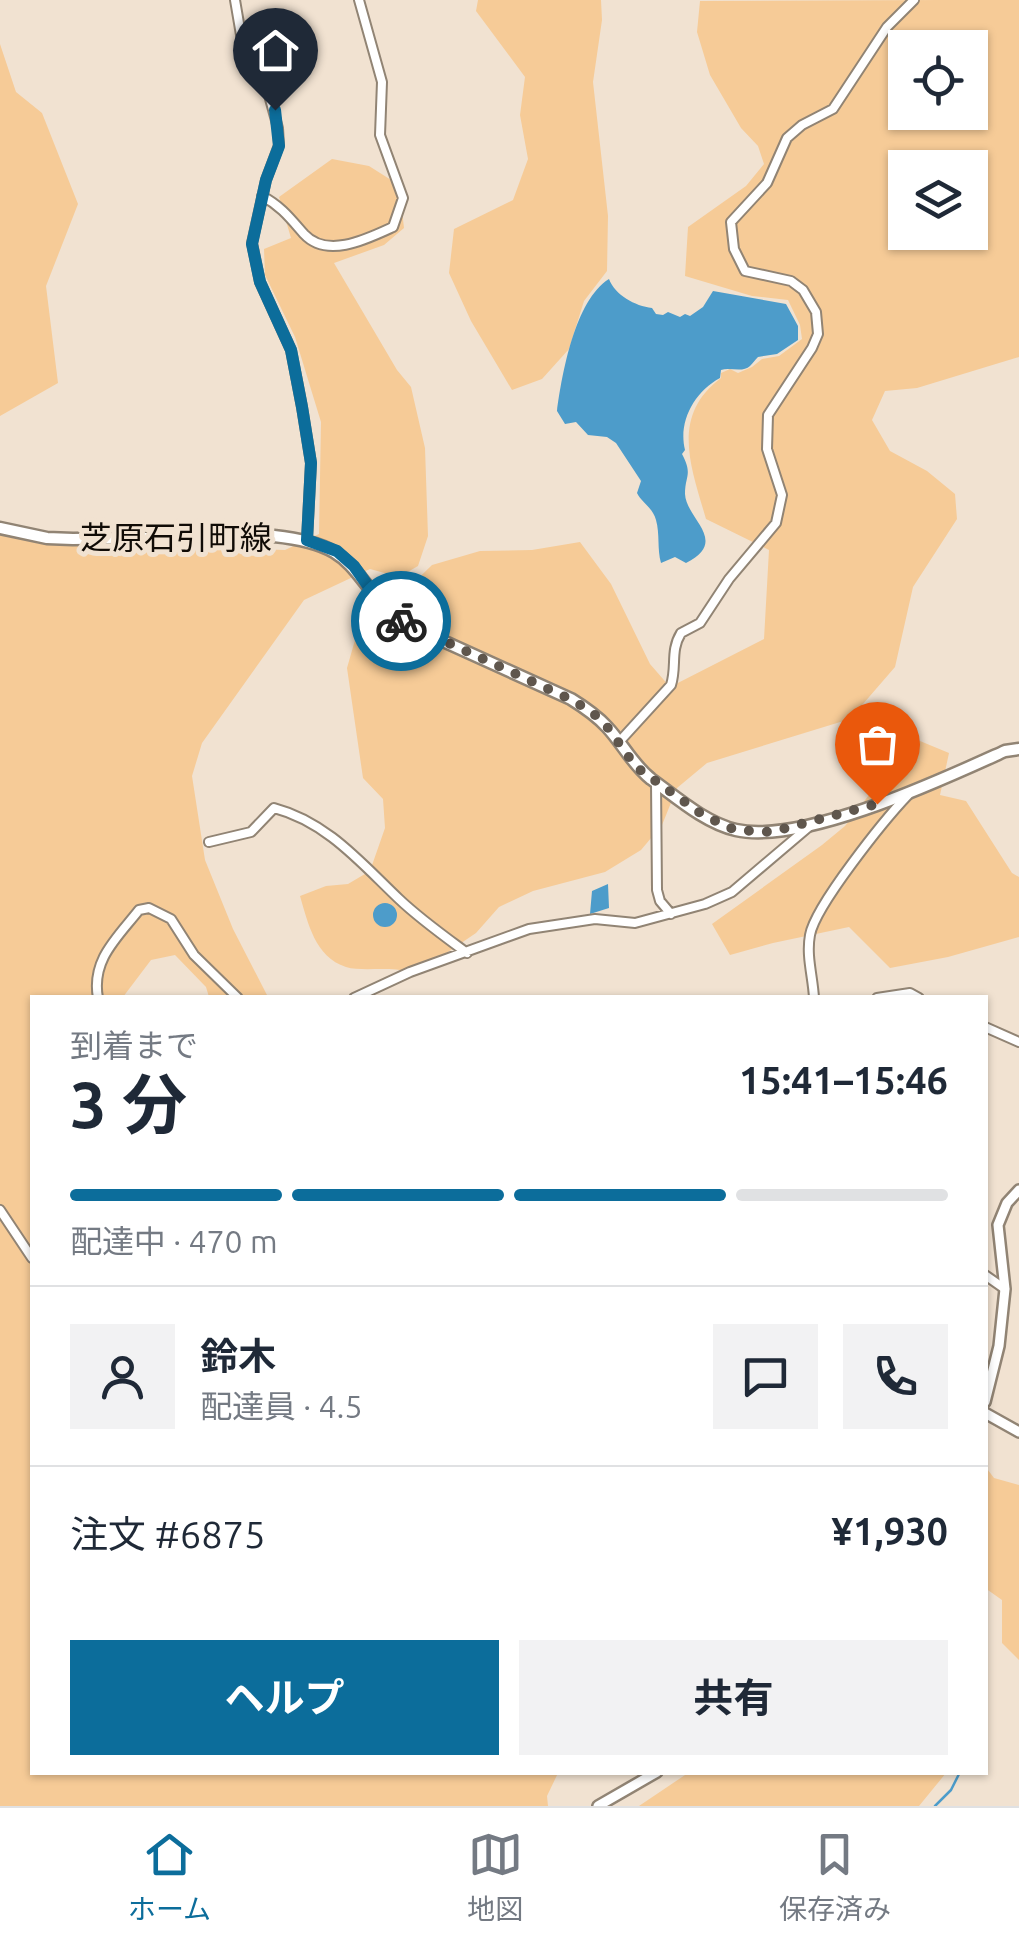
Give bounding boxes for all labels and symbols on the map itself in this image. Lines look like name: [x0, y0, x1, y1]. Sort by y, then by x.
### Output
pin: [233, 8, 318, 111]
street label: 芝原石引町線: [80, 519, 272, 555]
courier: [351, 571, 451, 671]
pin: [835, 702, 920, 805]

